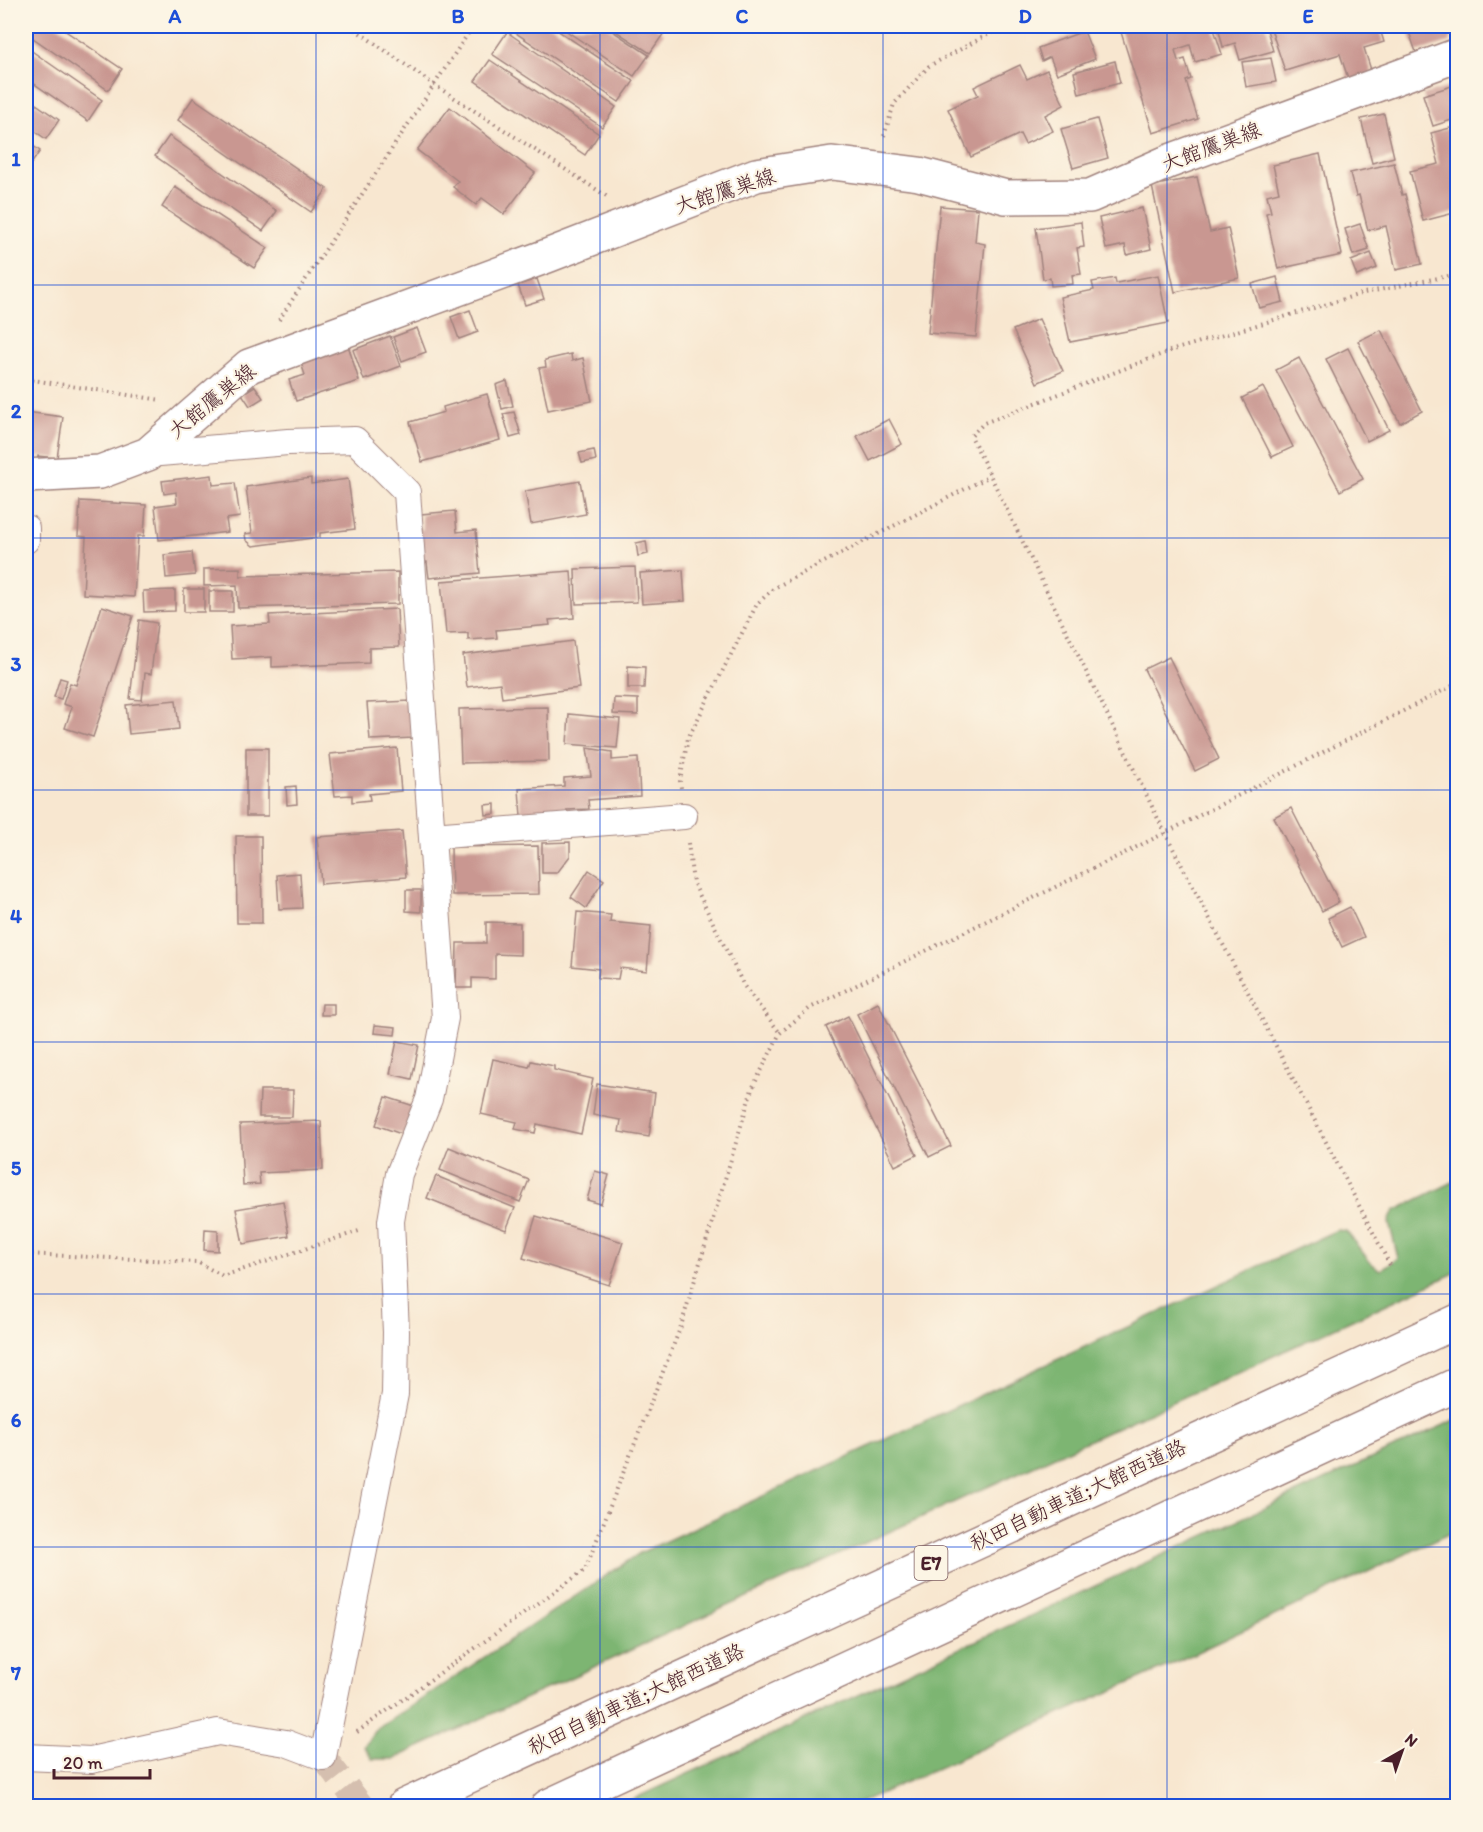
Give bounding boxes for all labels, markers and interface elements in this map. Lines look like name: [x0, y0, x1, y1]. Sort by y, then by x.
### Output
text: A: [168, 4, 182, 28]
text: B: [452, 4, 465, 28]
text: C: [736, 4, 749, 28]
text: D: [1018, 4, 1032, 28]
text: E: [1302, 4, 1314, 28]
street label: 大館鷹巣線: [1157, 116, 1264, 177]
text: 1: [11, 147, 21, 171]
street label: 大館鷹巣線: [671, 162, 779, 219]
street label: 大館鷹巣線: [163, 358, 260, 443]
text: 2: [11, 399, 22, 423]
text: 3: [11, 652, 22, 676]
text: 4: [10, 904, 22, 928]
text: 5: [11, 1156, 22, 1180]
text: 6: [11, 1408, 22, 1432]
street label: 秋田自動車道;大館西道路: [965, 1433, 1190, 1556]
road number: E7: [914, 1546, 948, 1580]
street label: 秋田自動車道;大館西道路: [523, 1637, 748, 1760]
text: 7: [10, 1661, 21, 1685]
north arrow: [1372, 1721, 1432, 1781]
text: N: [1401, 1729, 1422, 1751]
scale bar: [54, 1742, 150, 1780]
text: 20 m: [63, 1752, 103, 1774]

